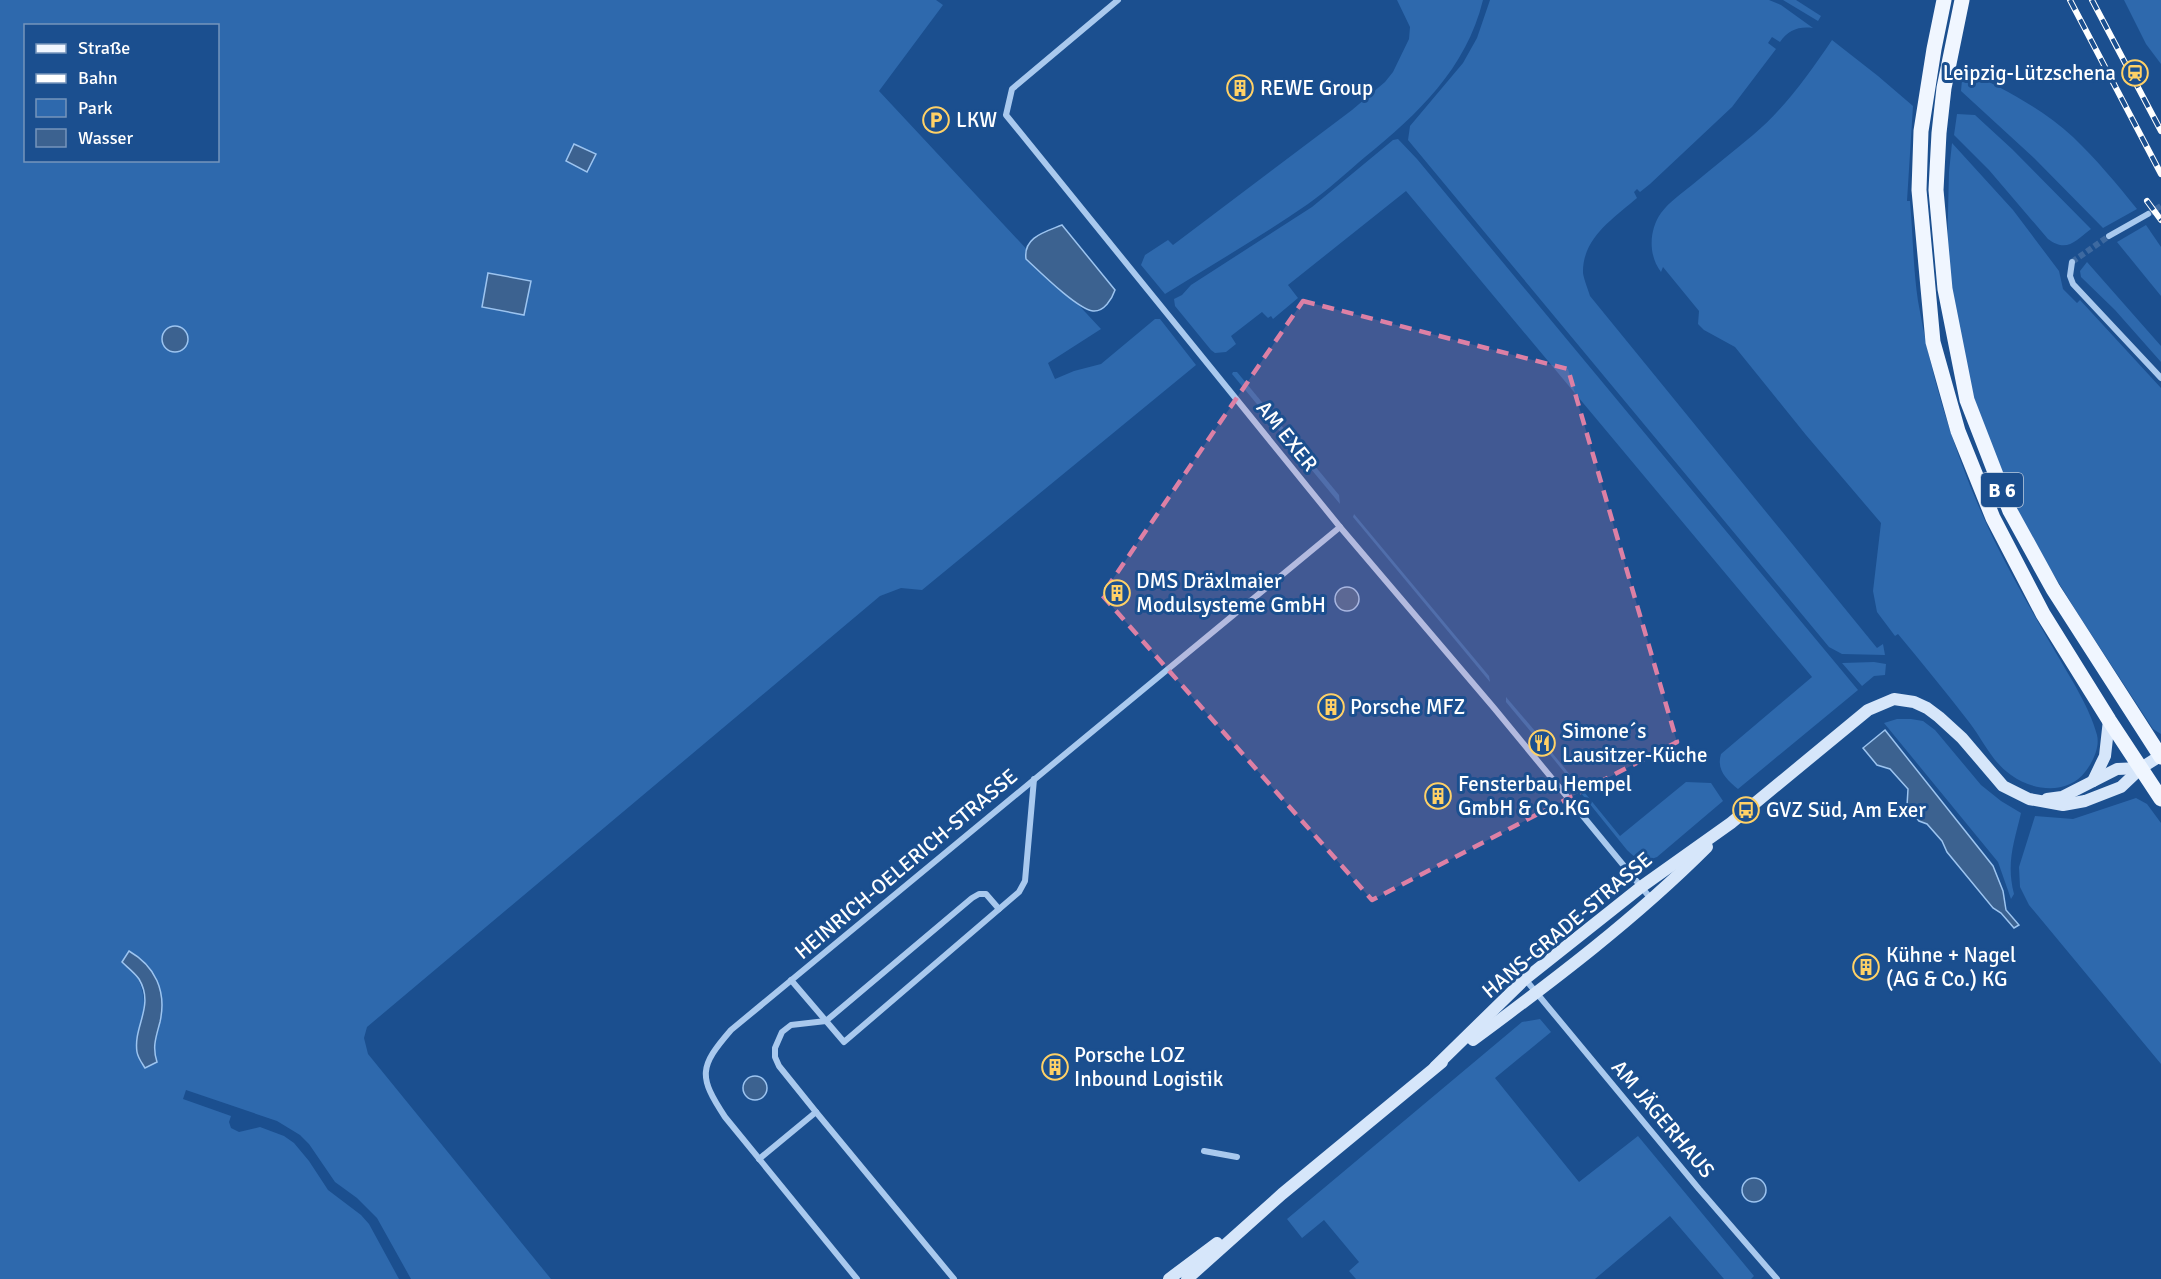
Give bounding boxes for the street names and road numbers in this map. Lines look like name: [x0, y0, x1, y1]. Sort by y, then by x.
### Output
street label: AM EXER: [1251, 396, 1323, 476]
road number: B 6: [1981, 473, 2023, 507]
street label: HEINRICH-OELERICH-STRASSE: [789, 763, 1023, 965]
street label: HANS-GRADE-STRASSE: [1477, 846, 1657, 1004]
street label: AM JÄGERHAUS: [1606, 1055, 1720, 1183]

